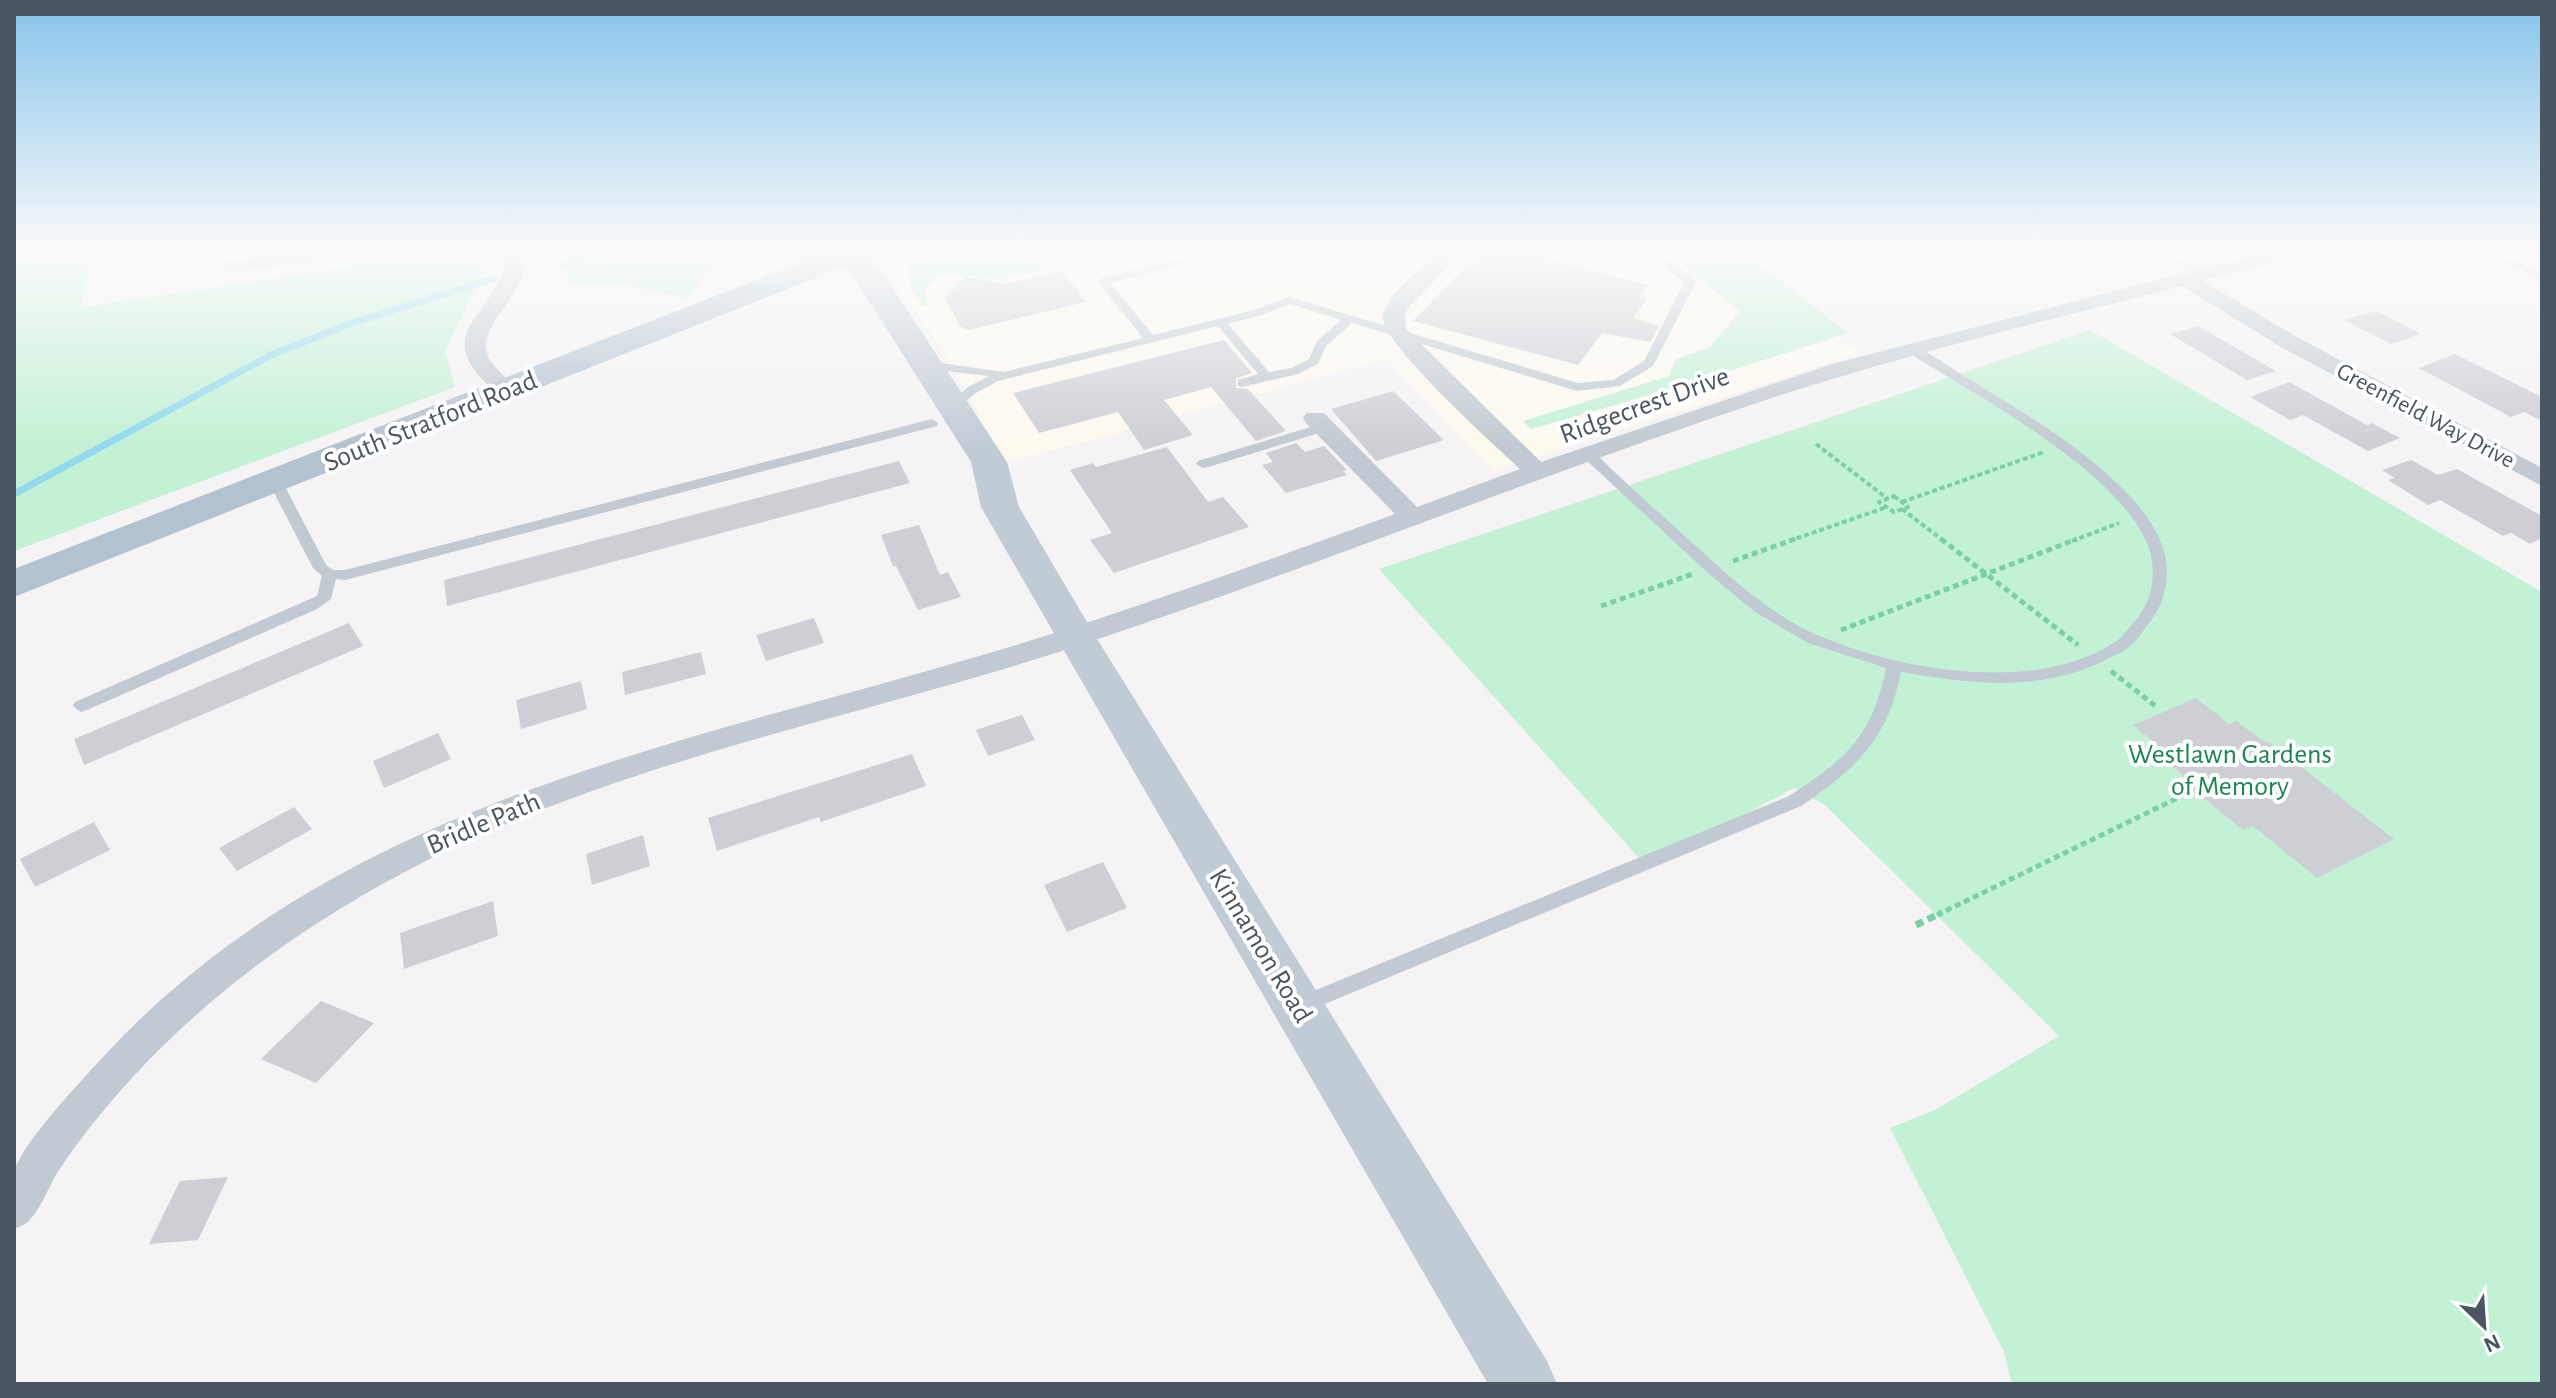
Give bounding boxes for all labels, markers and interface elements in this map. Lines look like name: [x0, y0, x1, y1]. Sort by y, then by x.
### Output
street label: Greenfield Way Drive: [2333, 359, 2518, 473]
street label: Ridgecrest Drive: [1556, 362, 1733, 449]
street label: South Stratford Road: [320, 366, 541, 477]
park label: Westlawn Gardens of Memory: [2128, 741, 2332, 801]
street label: Bridle Path: [423, 788, 544, 860]
street label: Kinnamon Road: [1203, 864, 1317, 1028]
north arrow: [2444, 1286, 2524, 1366]
text: N: [2480, 1330, 2504, 1356]

